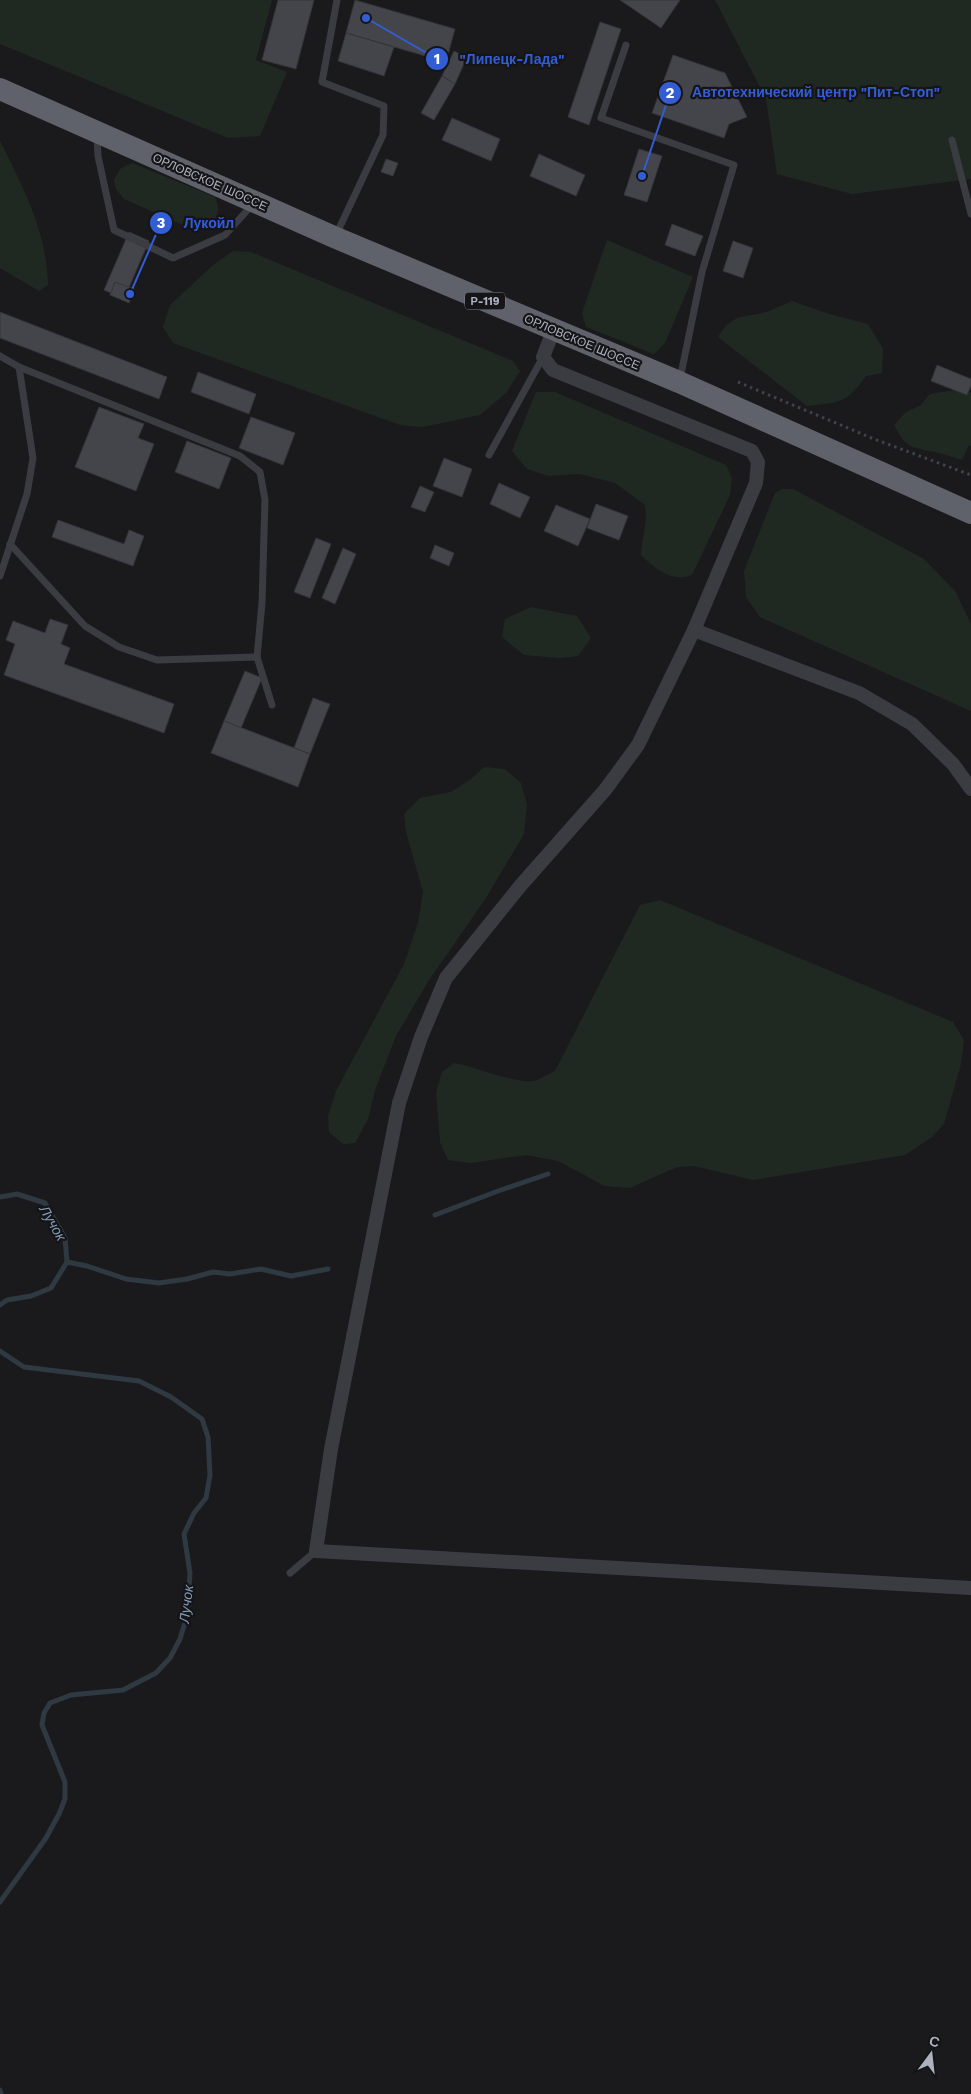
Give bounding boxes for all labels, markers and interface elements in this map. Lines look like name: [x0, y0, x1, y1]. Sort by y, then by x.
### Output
callout: "Липецк-Лада": [424, 44, 574, 73]
text: 1: [434, 50, 440, 68]
text: "Липецк-Лада": [460, 51, 564, 67]
callout: Автотехнический центр "Пит-Стоп": [657, 78, 950, 107]
text: 2: [666, 84, 675, 102]
text: Автотехнический центр "Пит-Стоп": [692, 84, 940, 100]
street label: ОРЛОВСКОЕ ШОССЕ: [150, 150, 270, 214]
callout: Лукойл: [149, 208, 244, 237]
text: 3: [157, 214, 166, 232]
text: Лукойл: [184, 215, 234, 231]
road number: Р-119: [465, 292, 505, 310]
street label: ОРЛОВСКОЕ ШОССЕ: [522, 311, 642, 373]
water label: Лучок: [36, 1202, 70, 1245]
water label: Лучок: [176, 1583, 196, 1625]
north arrow: [906, 2029, 956, 2079]
text: С: [927, 2032, 941, 2050]

